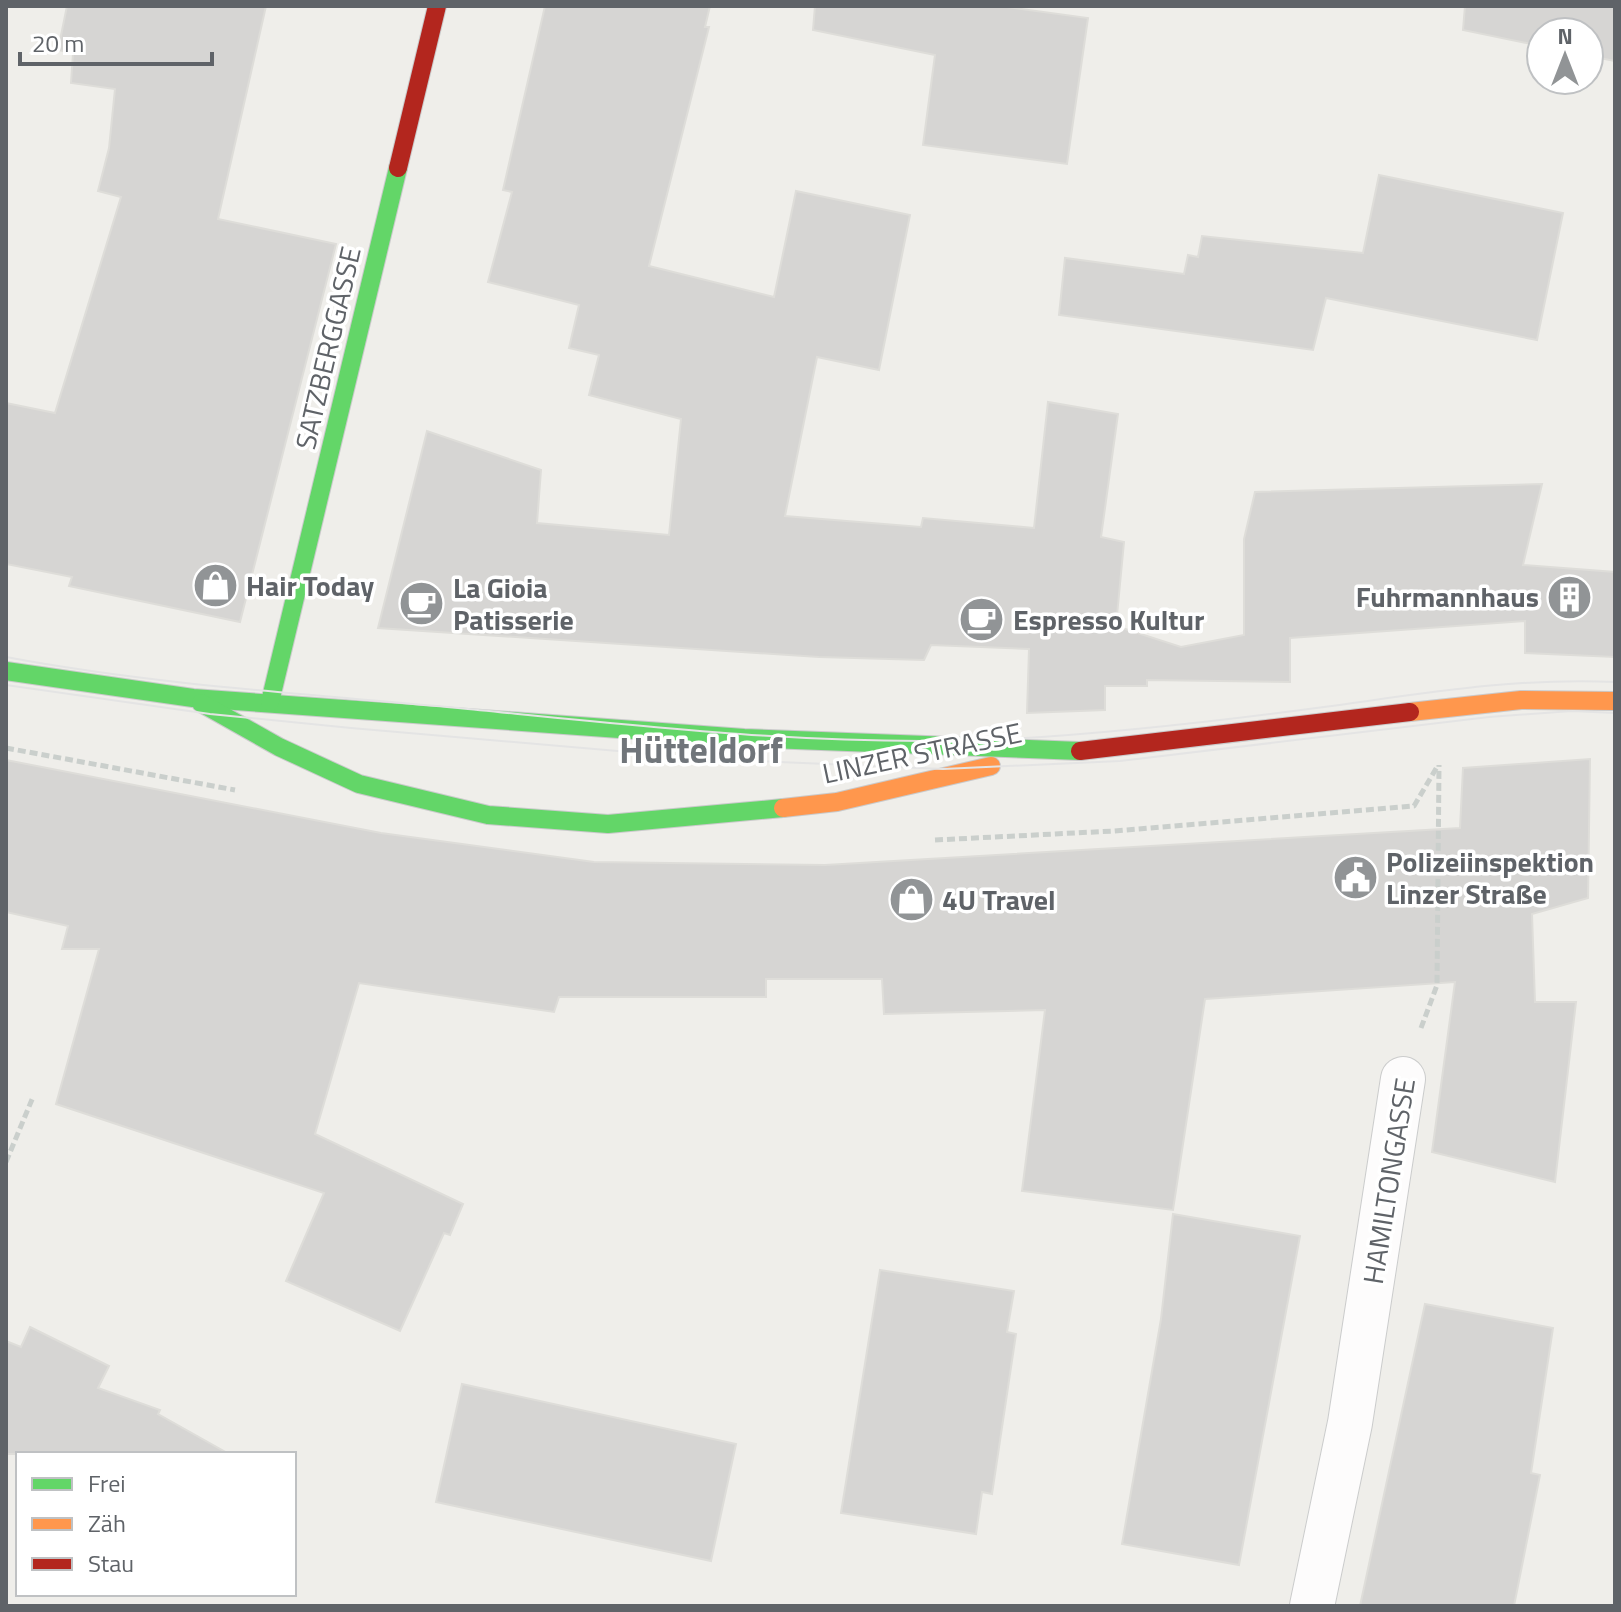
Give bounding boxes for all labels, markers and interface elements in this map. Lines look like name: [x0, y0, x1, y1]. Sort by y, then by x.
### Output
scale bar: [20, 16, 212, 66]
north arrow: [1525, 16, 1605, 96]
text: N: [1557, 19, 1573, 53]
text: 20 m: [32, 25, 84, 61]
street label: SATZBERGGASSE: [283, 242, 372, 453]
shop icon: Hair Today: [191, 562, 239, 610]
place label: Hair Today: [246, 564, 374, 607]
place label: La Gioia Patisserie: [453, 566, 574, 641]
building icon: Fuhrmannhaus: [1546, 573, 1594, 621]
place label: Fuhrmannhaus: [1356, 575, 1539, 618]
cafe icon: La Gioia Patisserie: [398, 580, 446, 628]
cafe icon: Espresso Kultur: [958, 596, 1006, 644]
place label: Espresso Kultur: [1013, 598, 1204, 641]
street label: LINZER STRASSE: [818, 710, 1025, 795]
district label: Hütteldorf: [619, 722, 783, 777]
place label: Polizeiinspektion Linzer Straße: [1386, 840, 1594, 915]
public building icon: Polizeiinspektion Linzer Straße: [1331, 854, 1379, 902]
shop icon: 4U Travel: [887, 876, 935, 924]
place label: 4U Travel: [942, 878, 1056, 921]
street label: HAMILTONGASSE: [1351, 1075, 1426, 1287]
legend: [16, 1452, 296, 1596]
text: Frei: [88, 1465, 126, 1501]
text: Zäh: [88, 1505, 126, 1541]
text: Stau: [88, 1545, 134, 1581]

